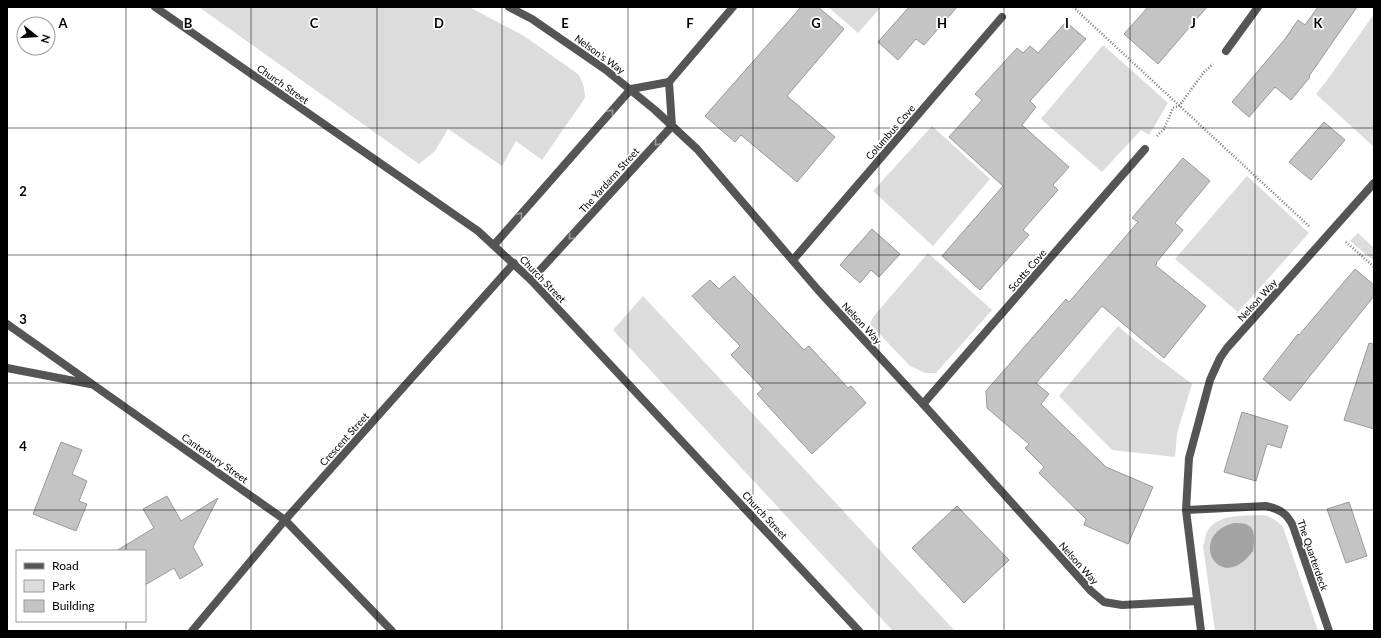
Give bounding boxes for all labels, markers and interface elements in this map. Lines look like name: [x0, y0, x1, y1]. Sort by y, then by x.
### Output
text: A: [57, 15, 68, 31]
text: B: [184, 15, 193, 31]
text: C: [310, 15, 319, 31]
text: D: [434, 15, 444, 31]
text: E: [561, 15, 569, 31]
text: F: [686, 15, 694, 31]
text: G: [811, 15, 821, 31]
text: H: [937, 15, 947, 31]
text: I: [1065, 15, 1069, 31]
text: J: [1190, 15, 1196, 31]
text: K: [1314, 15, 1324, 31]
north arrow: [16, 16, 56, 56]
street label: Nelson’s Way: [573, 32, 628, 77]
text: N: [39, 33, 53, 45]
street label: Church Street: [255, 62, 312, 107]
street label: Columbus Cove: [863, 102, 917, 162]
one-way arrow: [606, 109, 614, 117]
one-way arrow: [654, 138, 661, 146]
street label: The Yardarm Street: [577, 145, 642, 215]
text: 2: [19, 183, 27, 199]
one-way arrow: [515, 213, 522, 220]
one-way arrow: [568, 232, 576, 240]
street label: Scotts Cove: [1005, 247, 1049, 293]
street label: Church Street: [518, 253, 569, 305]
street label: Nelson Way: [1235, 276, 1280, 324]
street label: Nelson Way: [840, 300, 885, 347]
text: 3: [19, 311, 27, 327]
street label: Crescent Street: [317, 410, 371, 468]
street label: Canterbury Street: [180, 431, 251, 486]
text: 4: [19, 438, 27, 454]
street label: Church Street: [740, 489, 790, 542]
street label: The Quarterdeck: [1295, 518, 1331, 593]
street label: Nelson Way: [1057, 539, 1102, 587]
legend: [16, 550, 146, 622]
text: Road: [52, 558, 79, 573]
text: Park: [52, 578, 76, 593]
text: Building: [52, 598, 95, 613]

